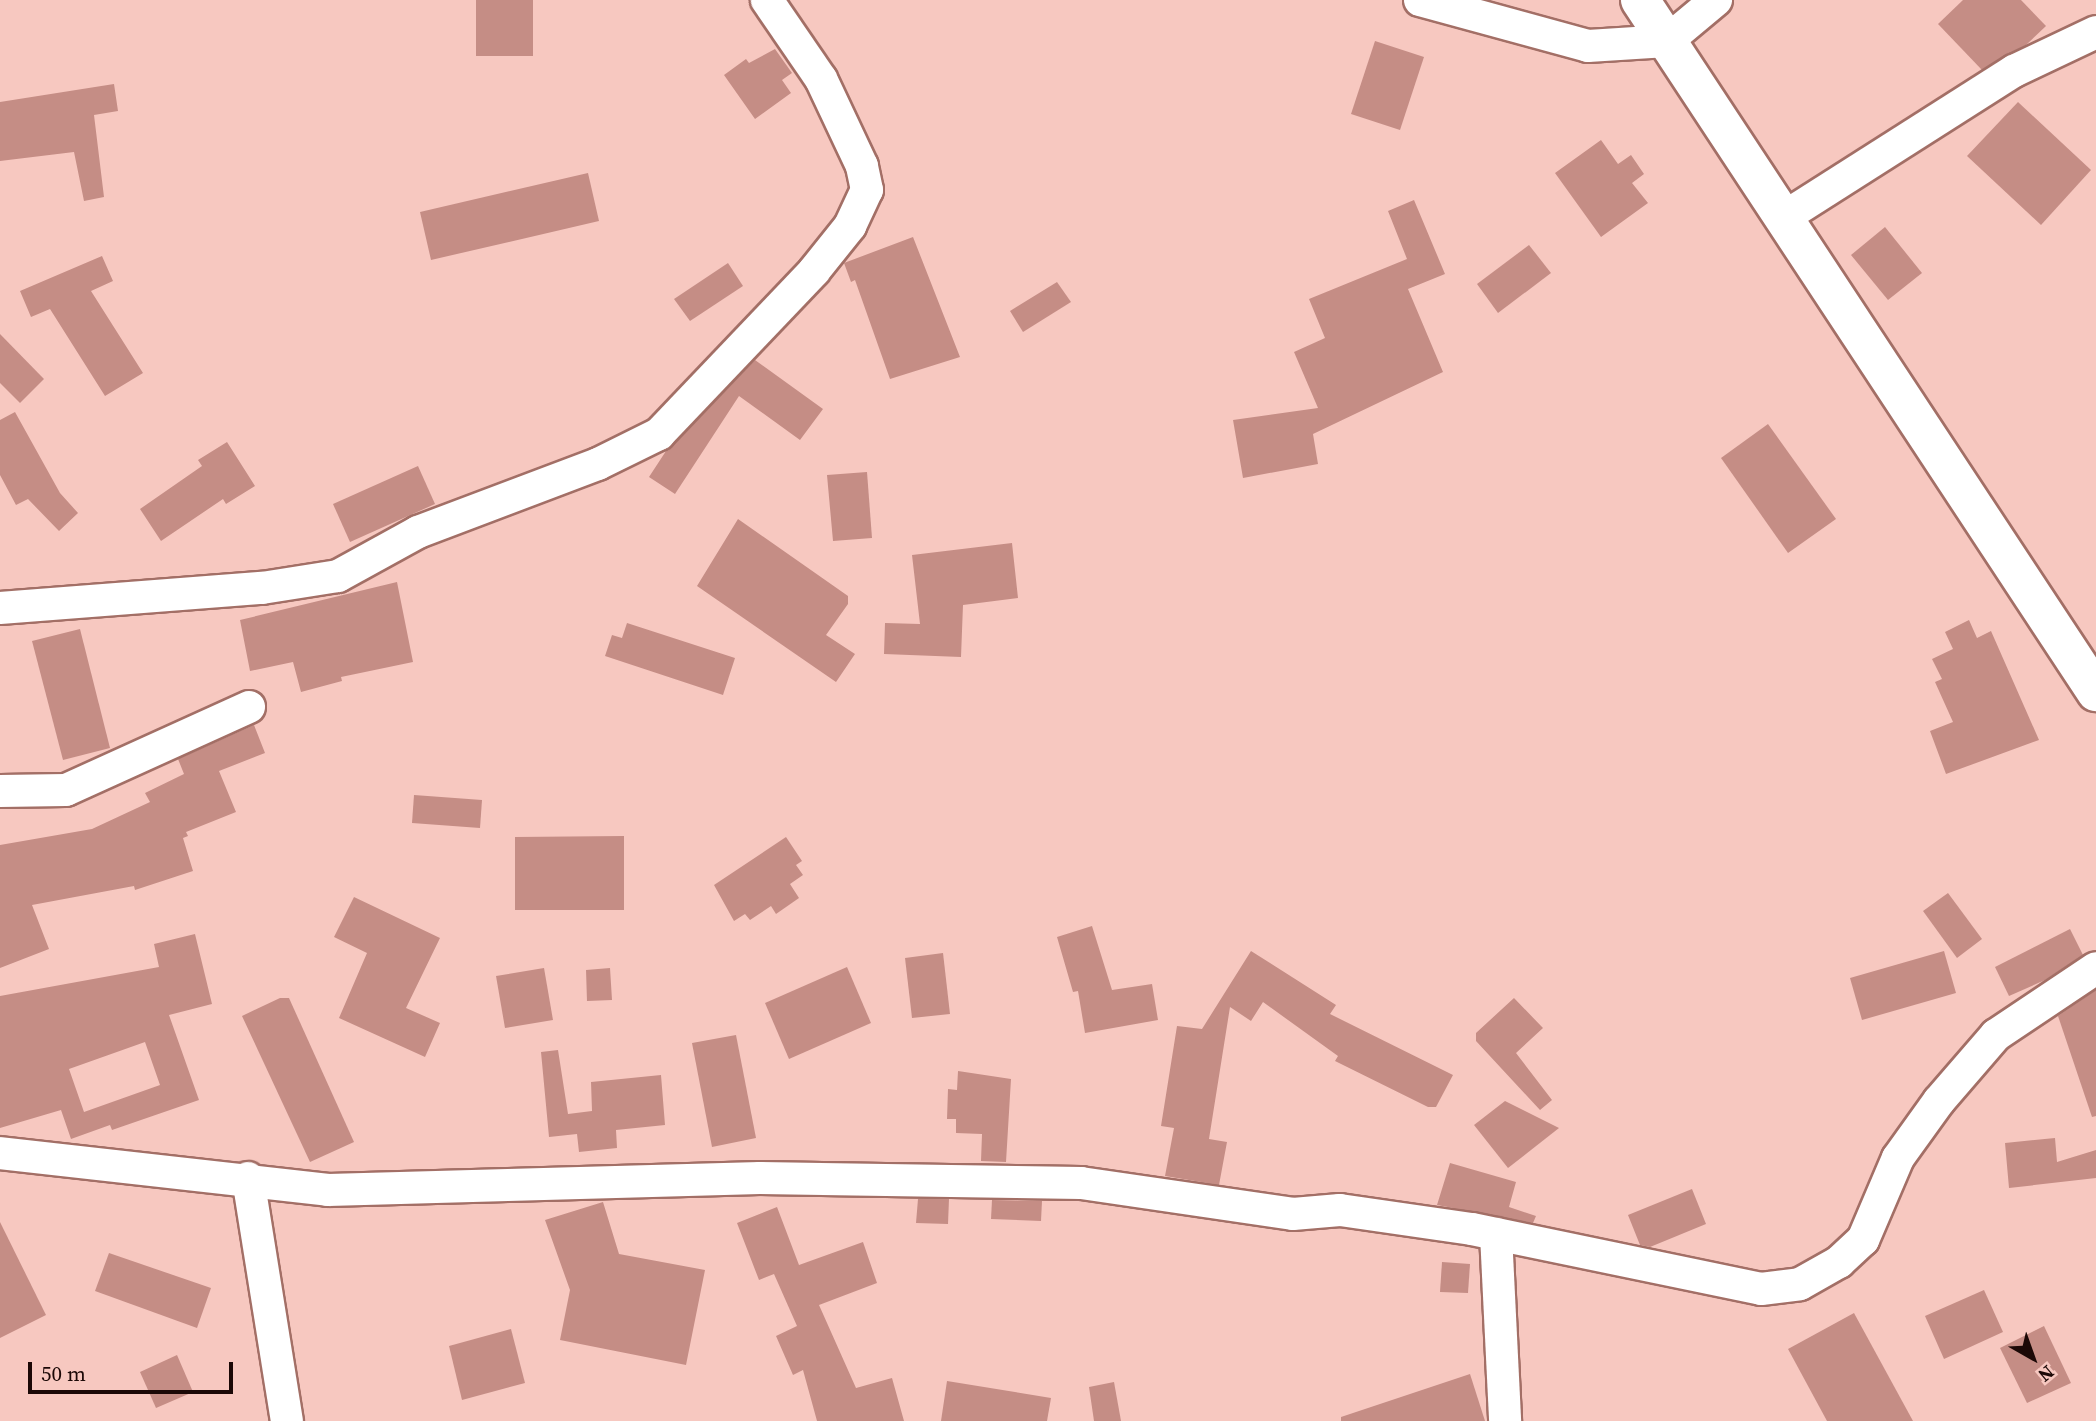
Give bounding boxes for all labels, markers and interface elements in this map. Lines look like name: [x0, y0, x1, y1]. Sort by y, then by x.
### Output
north arrow: [1998, 1323, 2068, 1393]
scale bar: [32, 1348, 236, 1392]
text: 50 m: [41, 1359, 86, 1388]
text: N: [2033, 1360, 2060, 1388]

